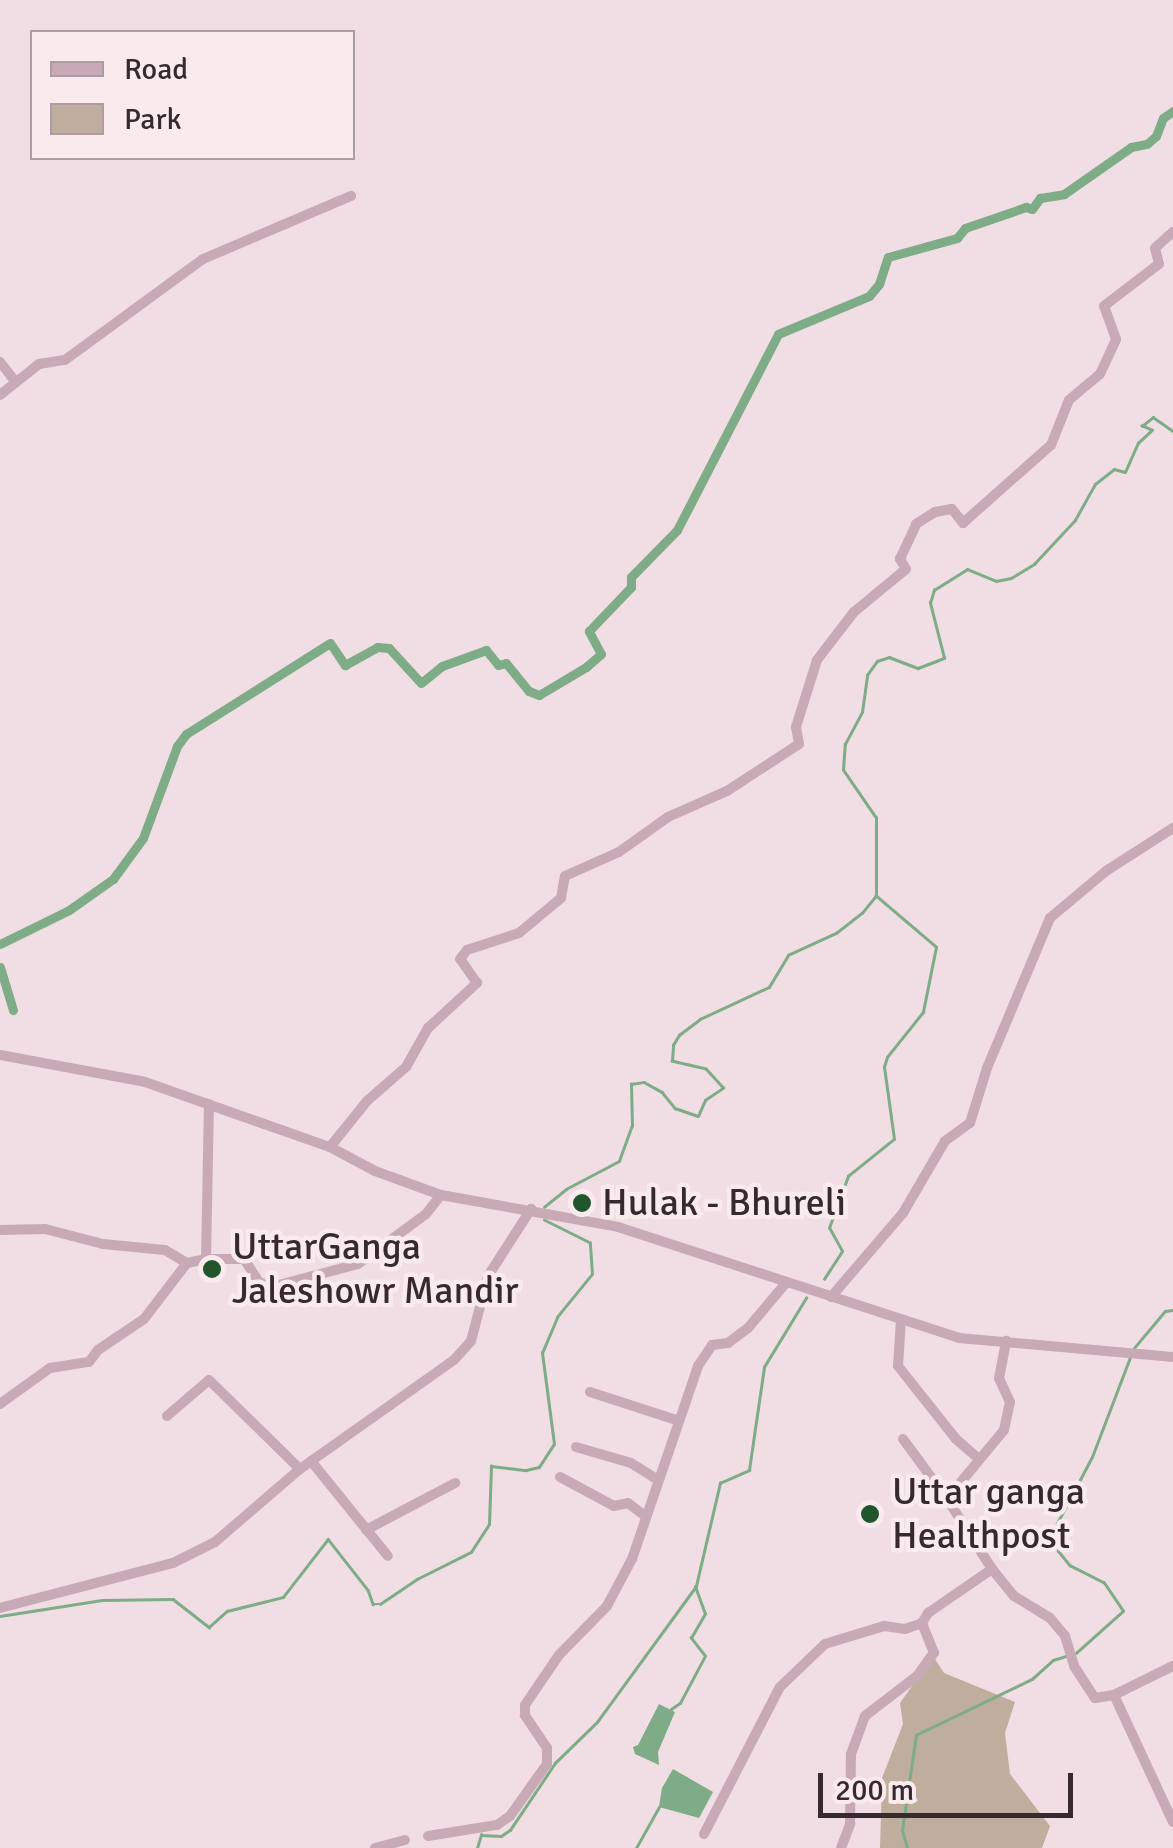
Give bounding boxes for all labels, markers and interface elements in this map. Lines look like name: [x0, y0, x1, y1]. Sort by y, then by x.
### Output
legend: [30, 30, 355, 160]
text: Road: [124, 51, 188, 88]
text: Park: [124, 101, 182, 138]
place label: Hulak - Bhureli: [602, 1180, 846, 1226]
marker: Hulak - Bhureli: [571, 1192, 593, 1214]
place label: UttarGanga Jaleshowr Mandir: [232, 1224, 519, 1314]
marker: UttarGanga Jaleshowr Mandir: [201, 1258, 223, 1280]
place label: Uttar ganga Healthpost: [892, 1469, 1085, 1558]
marker: Uttar ganga Healthpost: [857, 1501, 883, 1527]
scale bar: [823, 1753, 1078, 1815]
text: 200 m: [835, 1772, 914, 1809]

